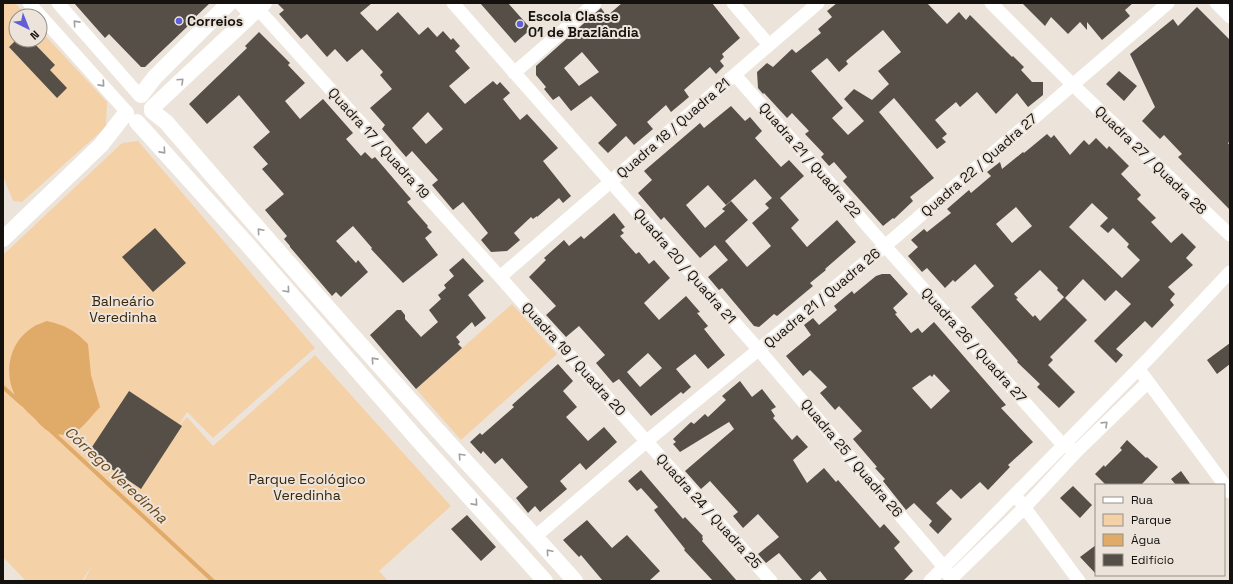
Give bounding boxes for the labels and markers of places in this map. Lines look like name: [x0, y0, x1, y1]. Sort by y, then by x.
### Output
place label: Escola Classe 01 de Brazlândia: [528, 7, 639, 41]
place label: Correios: [187, 12, 243, 30]
marker: Correios: [174, 16, 184, 26]
marker: Escola Classe 01 de Brazlândia: [515, 19, 525, 29]

